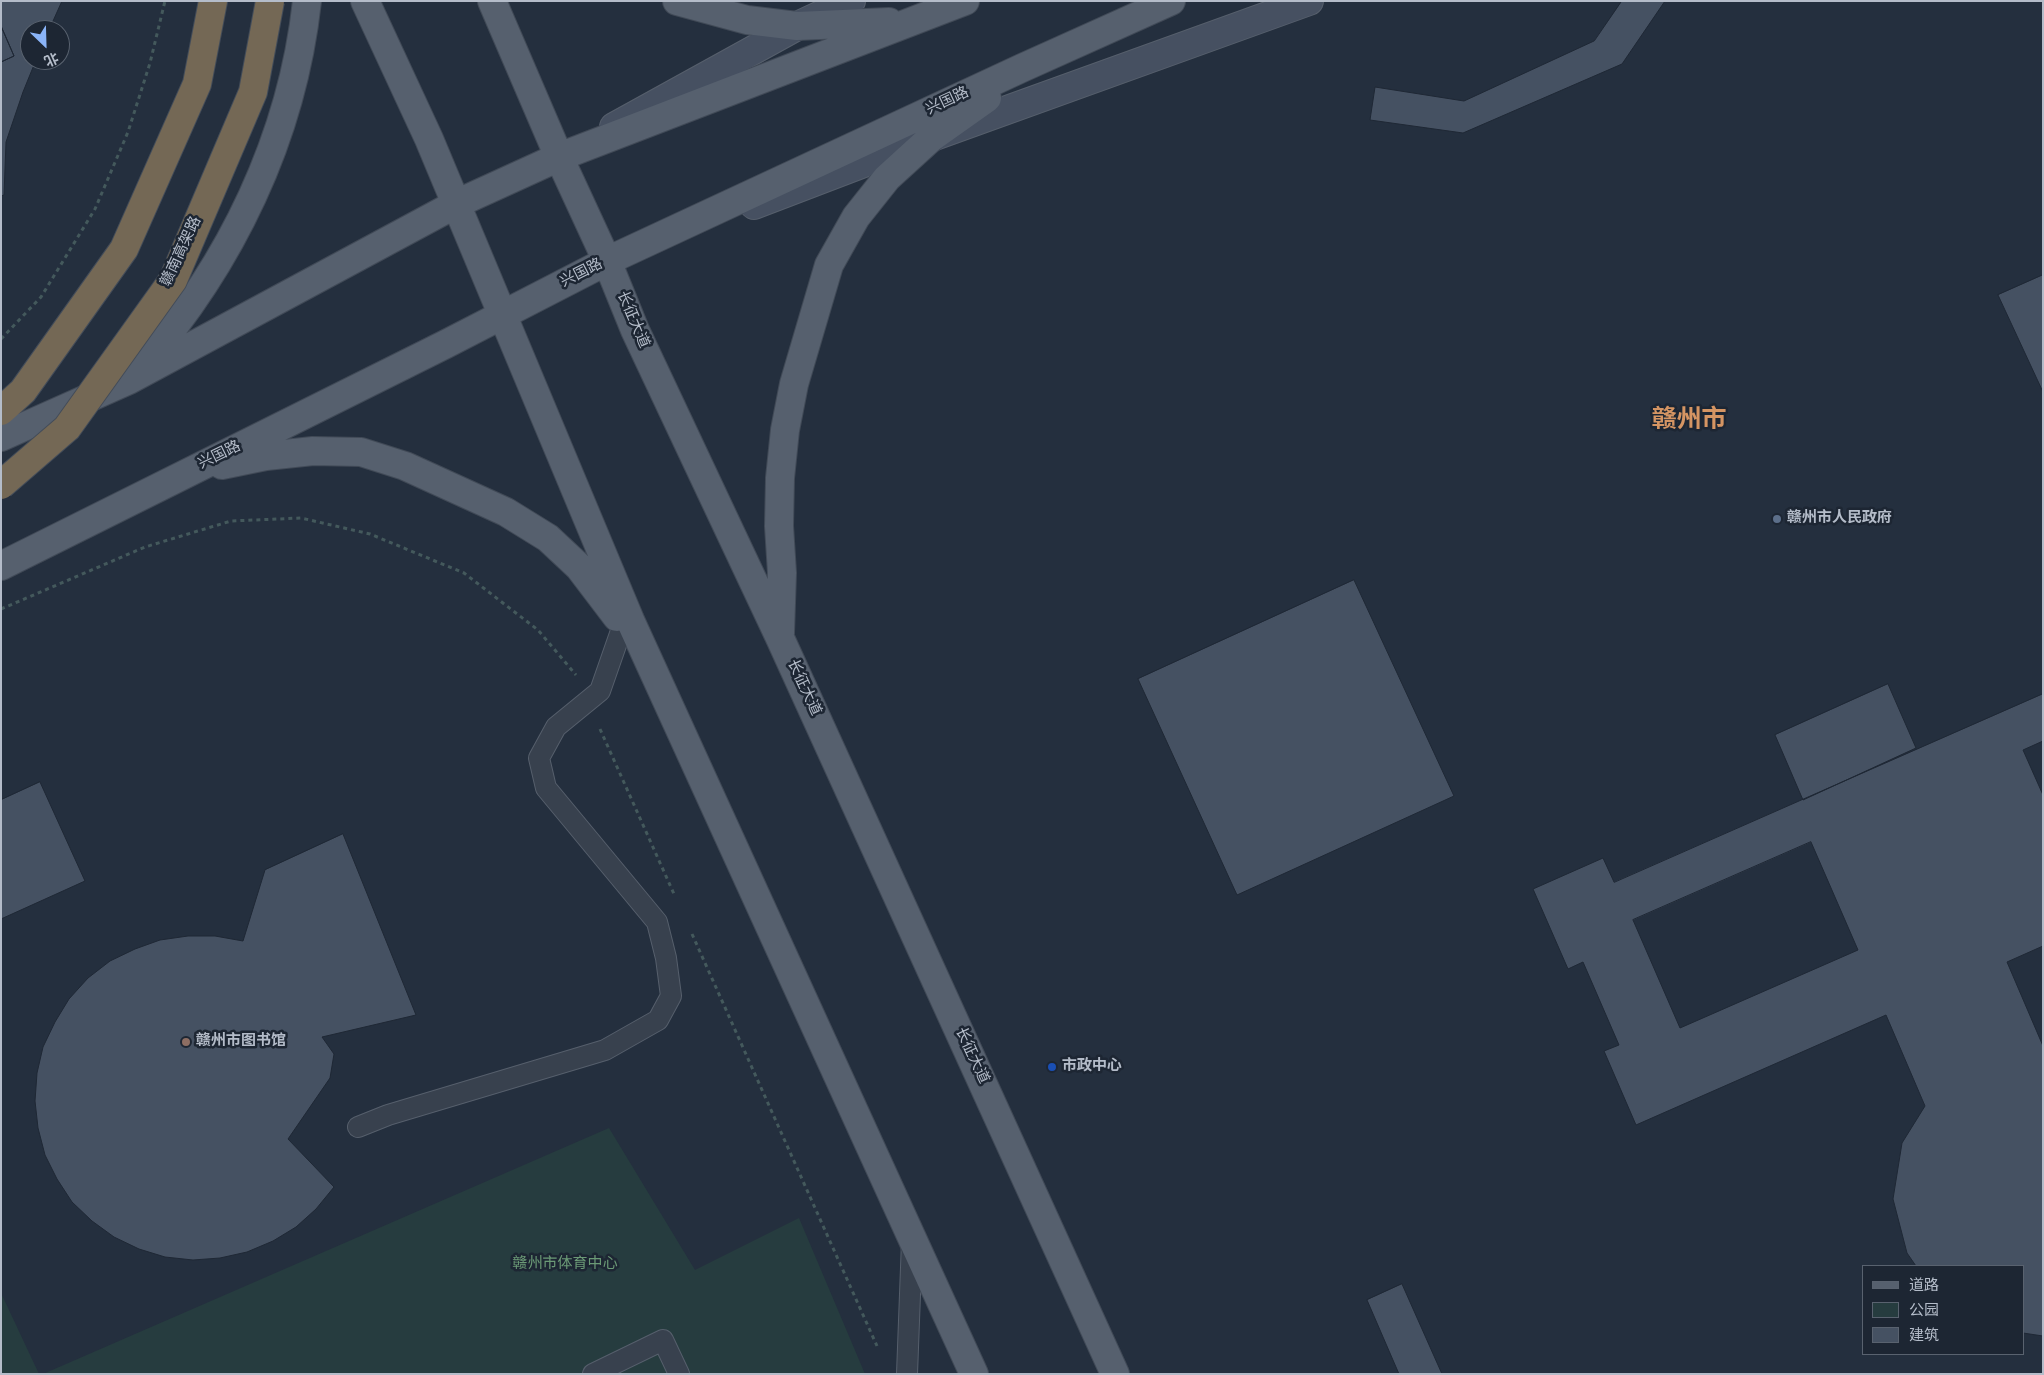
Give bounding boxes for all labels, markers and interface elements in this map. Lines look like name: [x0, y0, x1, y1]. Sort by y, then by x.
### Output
north arrow: [20, 20, 70, 70]
text: 北: [41, 48, 61, 69]
street label: 兴国路: [924, 84, 972, 120]
street label: 赣南高架路: [158, 214, 206, 290]
street label: 兴国路: [558, 256, 606, 292]
street label: 长征大道: [612, 289, 652, 351]
district label: 赣州市: [1652, 407, 1726, 437]
street label: 兴国路: [196, 438, 244, 474]
place label: 赣州市人民政府: [1787, 510, 1892, 528]
marker: 赣州市人民政府: [1771, 513, 1783, 525]
street label: 长征大道: [782, 657, 824, 719]
street label: 长征大道: [950, 1025, 992, 1087]
place label: 赣州市图书馆: [196, 1033, 286, 1051]
marker: 赣州市图书馆: [180, 1036, 192, 1048]
place label: 市政中心: [1062, 1058, 1122, 1076]
marker: 市政中心: [1046, 1061, 1058, 1073]
park label: 赣州市体育中心: [513, 1256, 617, 1274]
legend: [1862, 1265, 2024, 1355]
text: 道路: [1909, 1277, 1939, 1296]
text: 公园: [1909, 1302, 1939, 1321]
text: 建筑: [1909, 1327, 1939, 1346]

